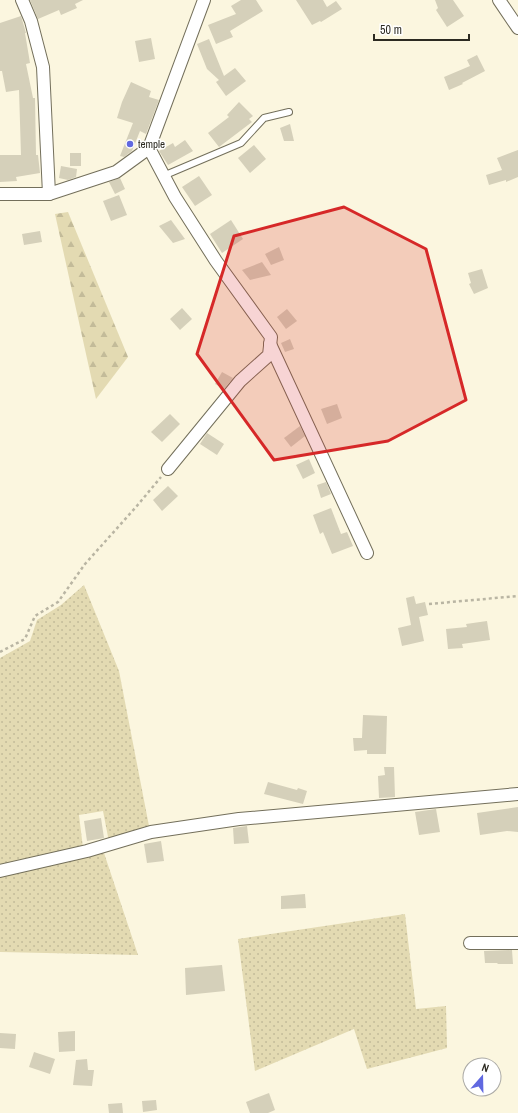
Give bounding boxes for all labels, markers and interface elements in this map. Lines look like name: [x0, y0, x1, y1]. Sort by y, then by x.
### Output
scale bar: [374, 16, 469, 42]
text: 50 m: [380, 22, 402, 38]
place label: temple: [138, 137, 165, 151]
marker: temple: [125, 139, 135, 149]
north arrow: [462, 1057, 502, 1097]
text: N: [480, 1060, 491, 1075]

